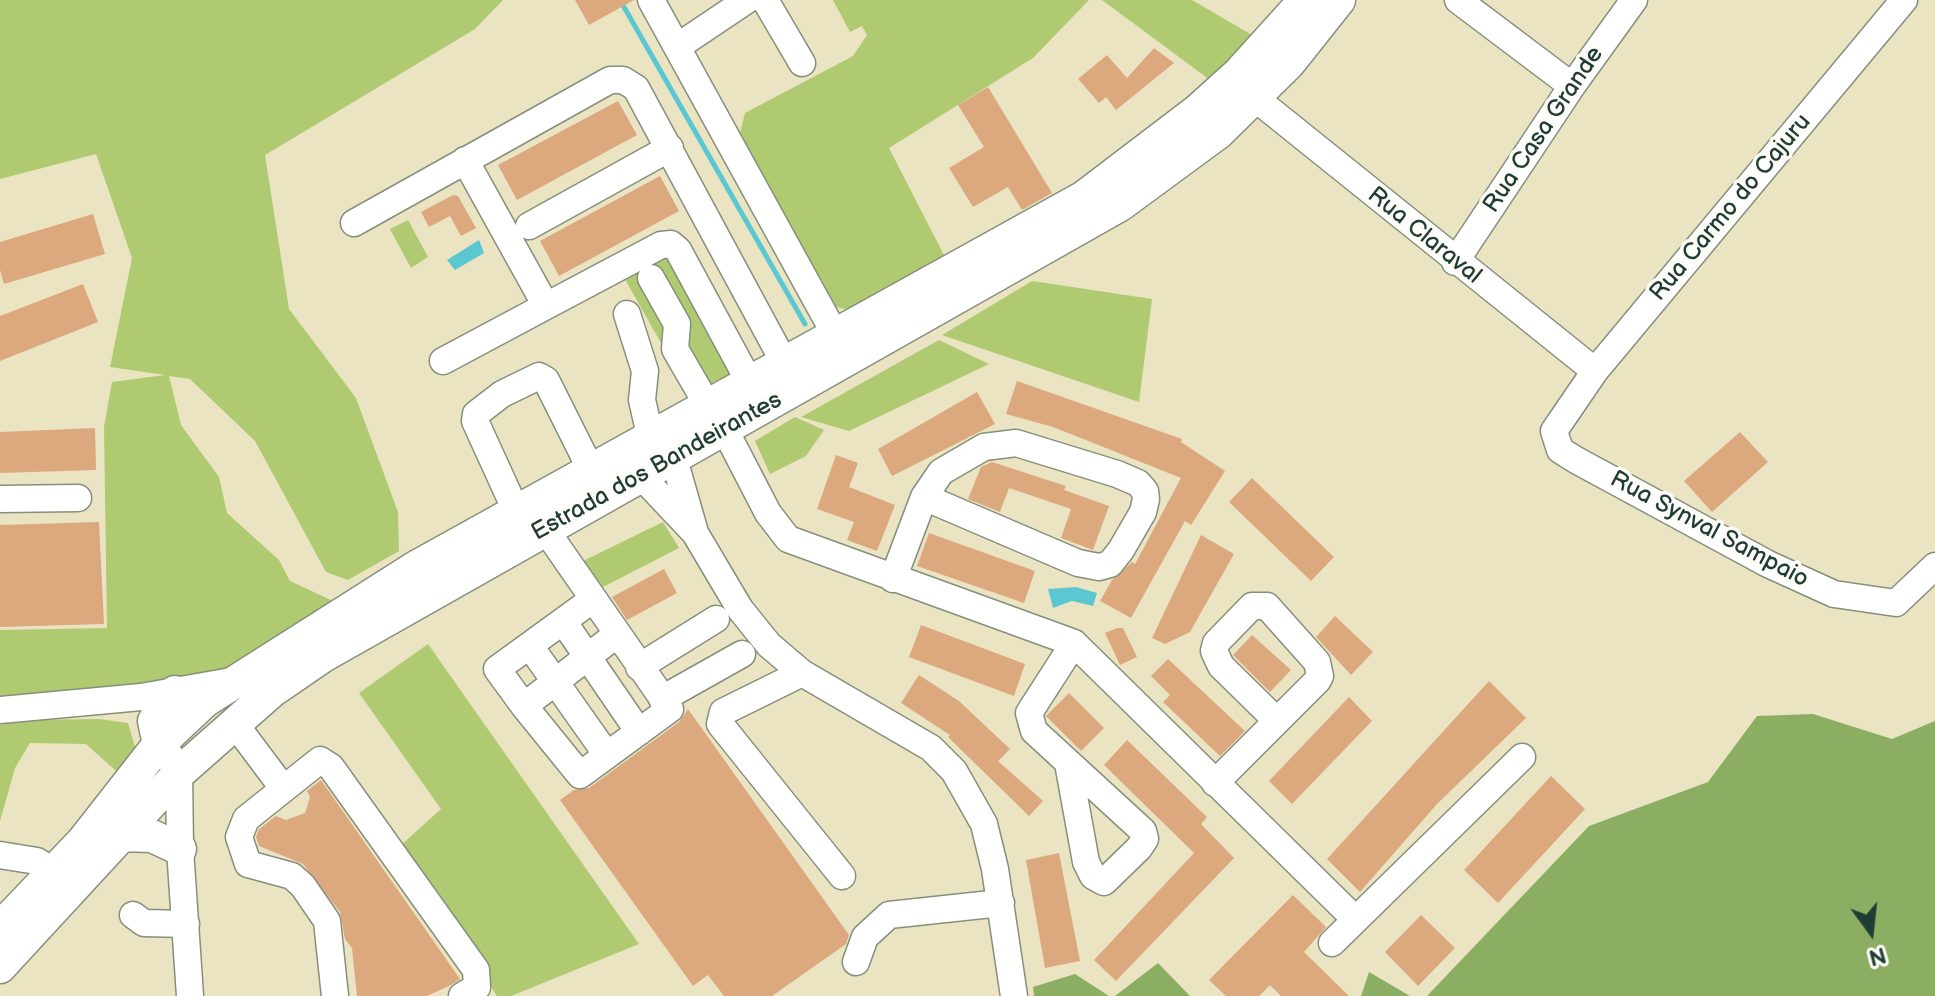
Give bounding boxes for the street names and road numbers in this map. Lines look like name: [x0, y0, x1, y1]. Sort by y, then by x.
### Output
street label: Rua Casa Grande: [1478, 41, 1610, 219]
street label: Rua Carmo do Cajuru: [1644, 109, 1818, 307]
street label: Rua Claraval: [1361, 181, 1487, 291]
street label: Estrada dos Bandeirantes: [527, 386, 787, 548]
street label: Rua Synval Sampaio: [1605, 465, 1813, 595]

